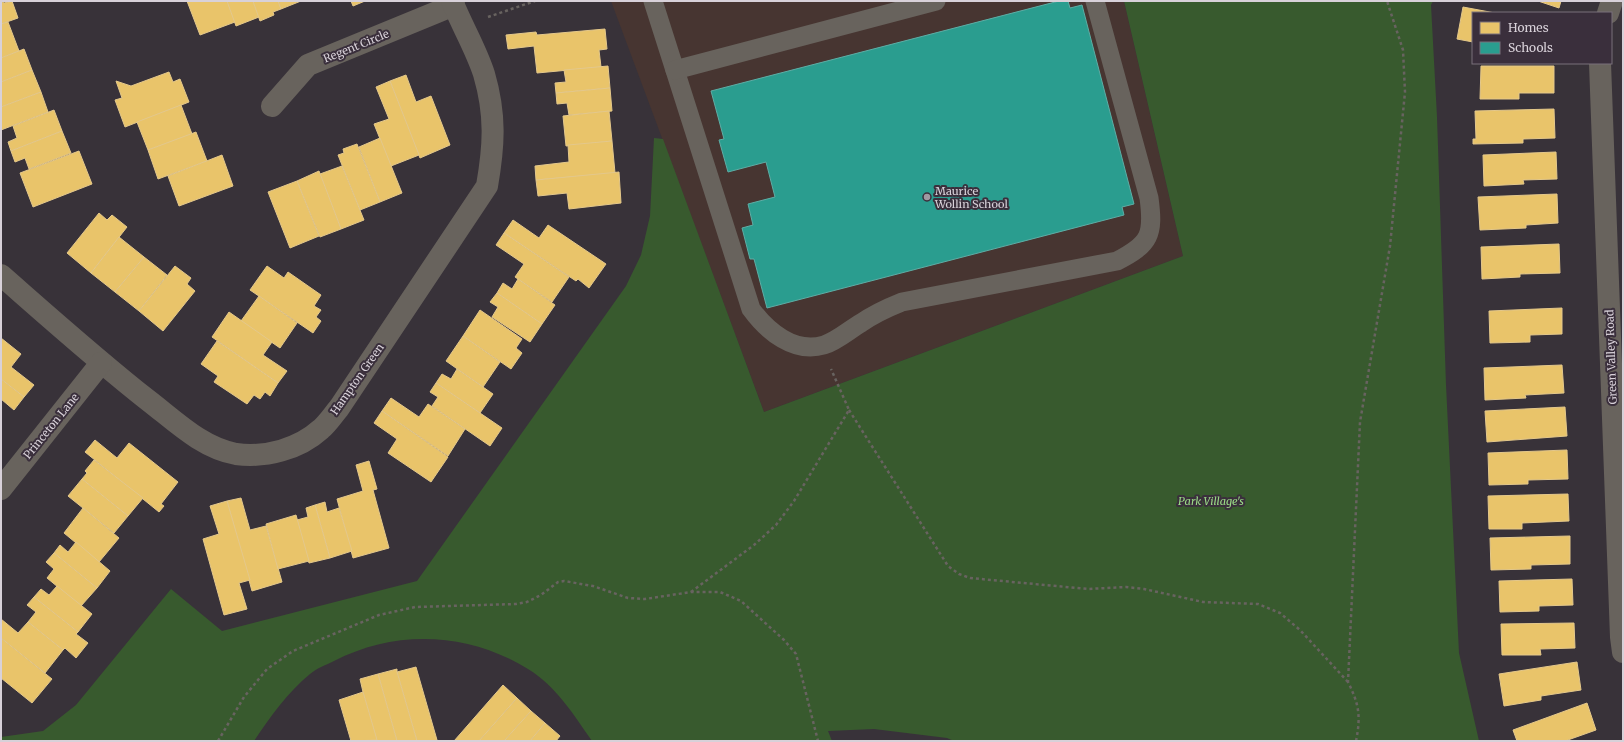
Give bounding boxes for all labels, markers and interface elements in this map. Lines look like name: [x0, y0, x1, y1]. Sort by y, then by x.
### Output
legend: [1472, 12, 1612, 64]
text: Homes: [1508, 20, 1549, 35]
street label: Regent Circle: [321, 26, 391, 66]
text: Schools: [1508, 40, 1553, 55]
place label: Maurice Wollin School: [934, 184, 1008, 211]
marker: Maurice Wollin School: [922, 192, 932, 202]
street label: Green Valley Road: [1602, 309, 1620, 405]
street label: Hampton Green: [327, 340, 387, 417]
street label: Princeton Lane: [20, 390, 82, 462]
park label: Park Village's: [1178, 494, 1244, 508]

